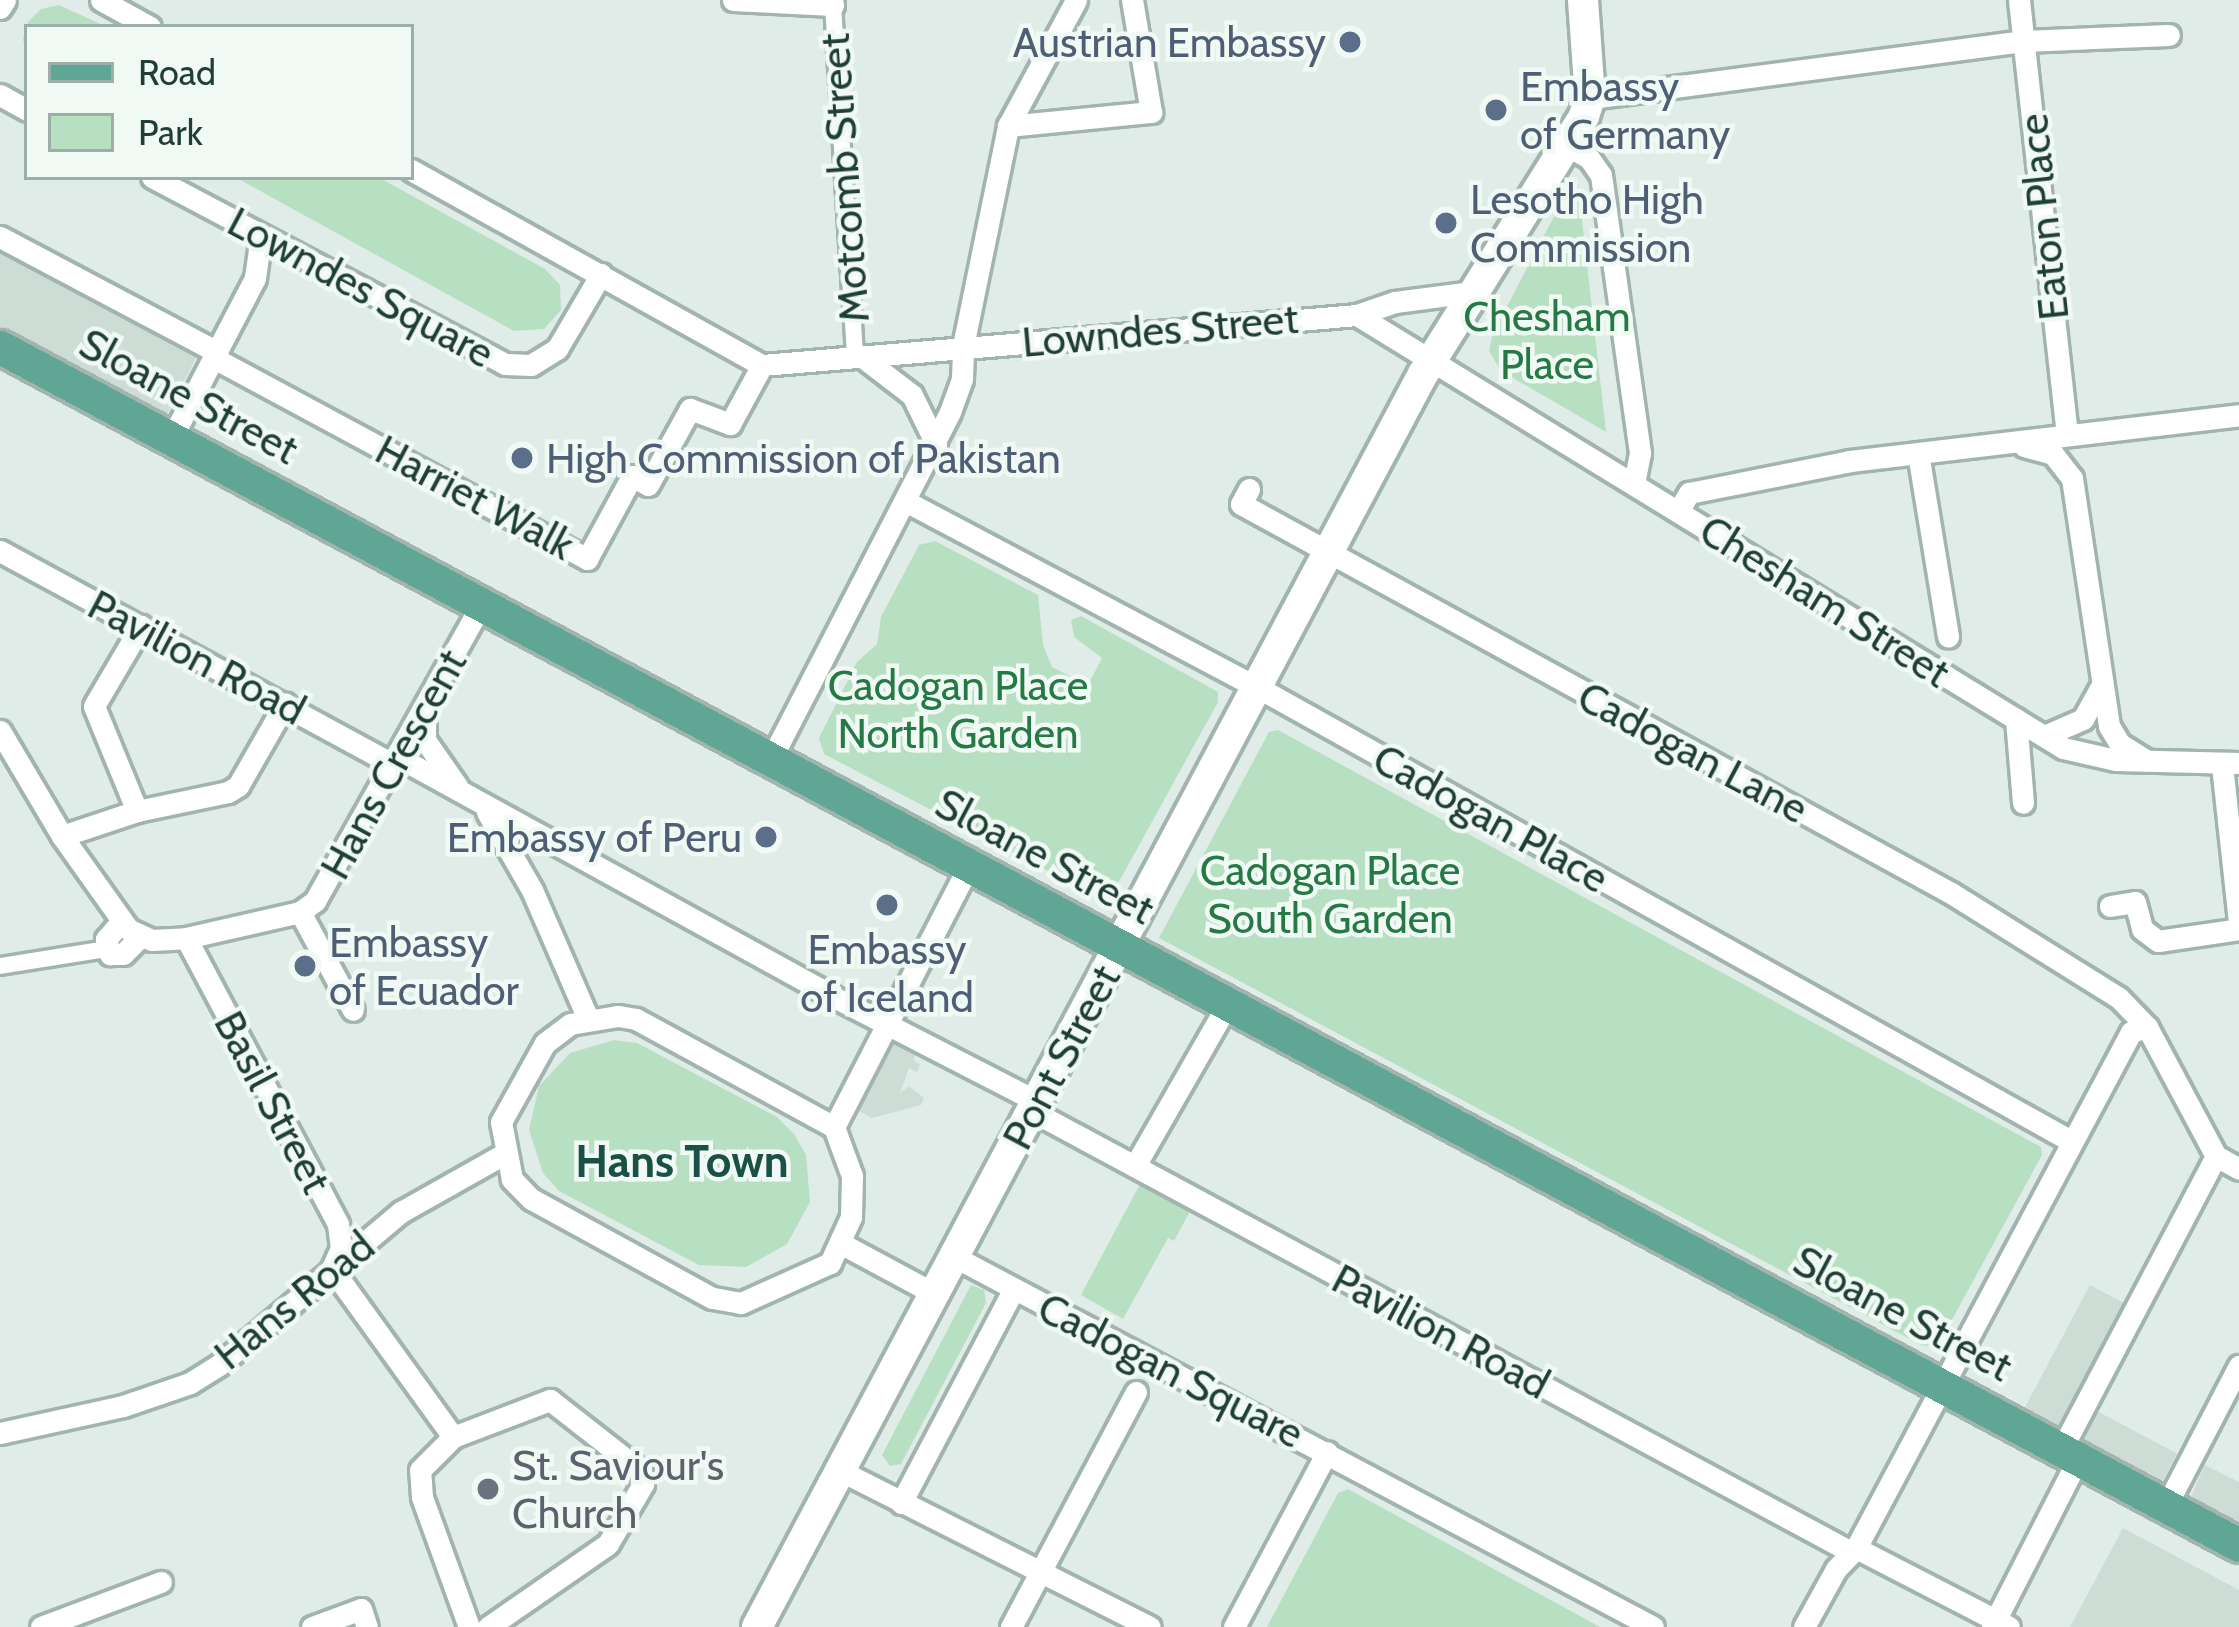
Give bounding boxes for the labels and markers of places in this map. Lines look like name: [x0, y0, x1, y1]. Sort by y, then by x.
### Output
place label: Austrian Embassy: [1013, 17, 1326, 67]
marker: Austrian Embassy: [1337, 29, 1363, 55]
place label: Embassy of Germany: [1520, 61, 1730, 160]
marker: Embassy of Germany: [1483, 97, 1509, 123]
place label: Lesotho High Commission: [1470, 174, 1704, 272]
marker: Lesotho High Commission: [1433, 210, 1459, 236]
place label: High Commission of Pakistan: [546, 433, 1061, 483]
marker: High Commission of Pakistan: [509, 445, 535, 471]
place label: Embassy of Peru: [447, 812, 742, 862]
marker: Embassy of Peru: [753, 824, 779, 850]
marker: Embassy of Iceland: [874, 892, 900, 918]
place label: Embassy of Ecuador: [329, 917, 519, 1016]
place label: Embassy of Iceland: [800, 924, 974, 1022]
marker: Embassy of Ecuador: [292, 953, 318, 979]
place label: St. Saviour's Church: [512, 1440, 724, 1538]
marker: St. Saviour's Church: [475, 1476, 501, 1502]

